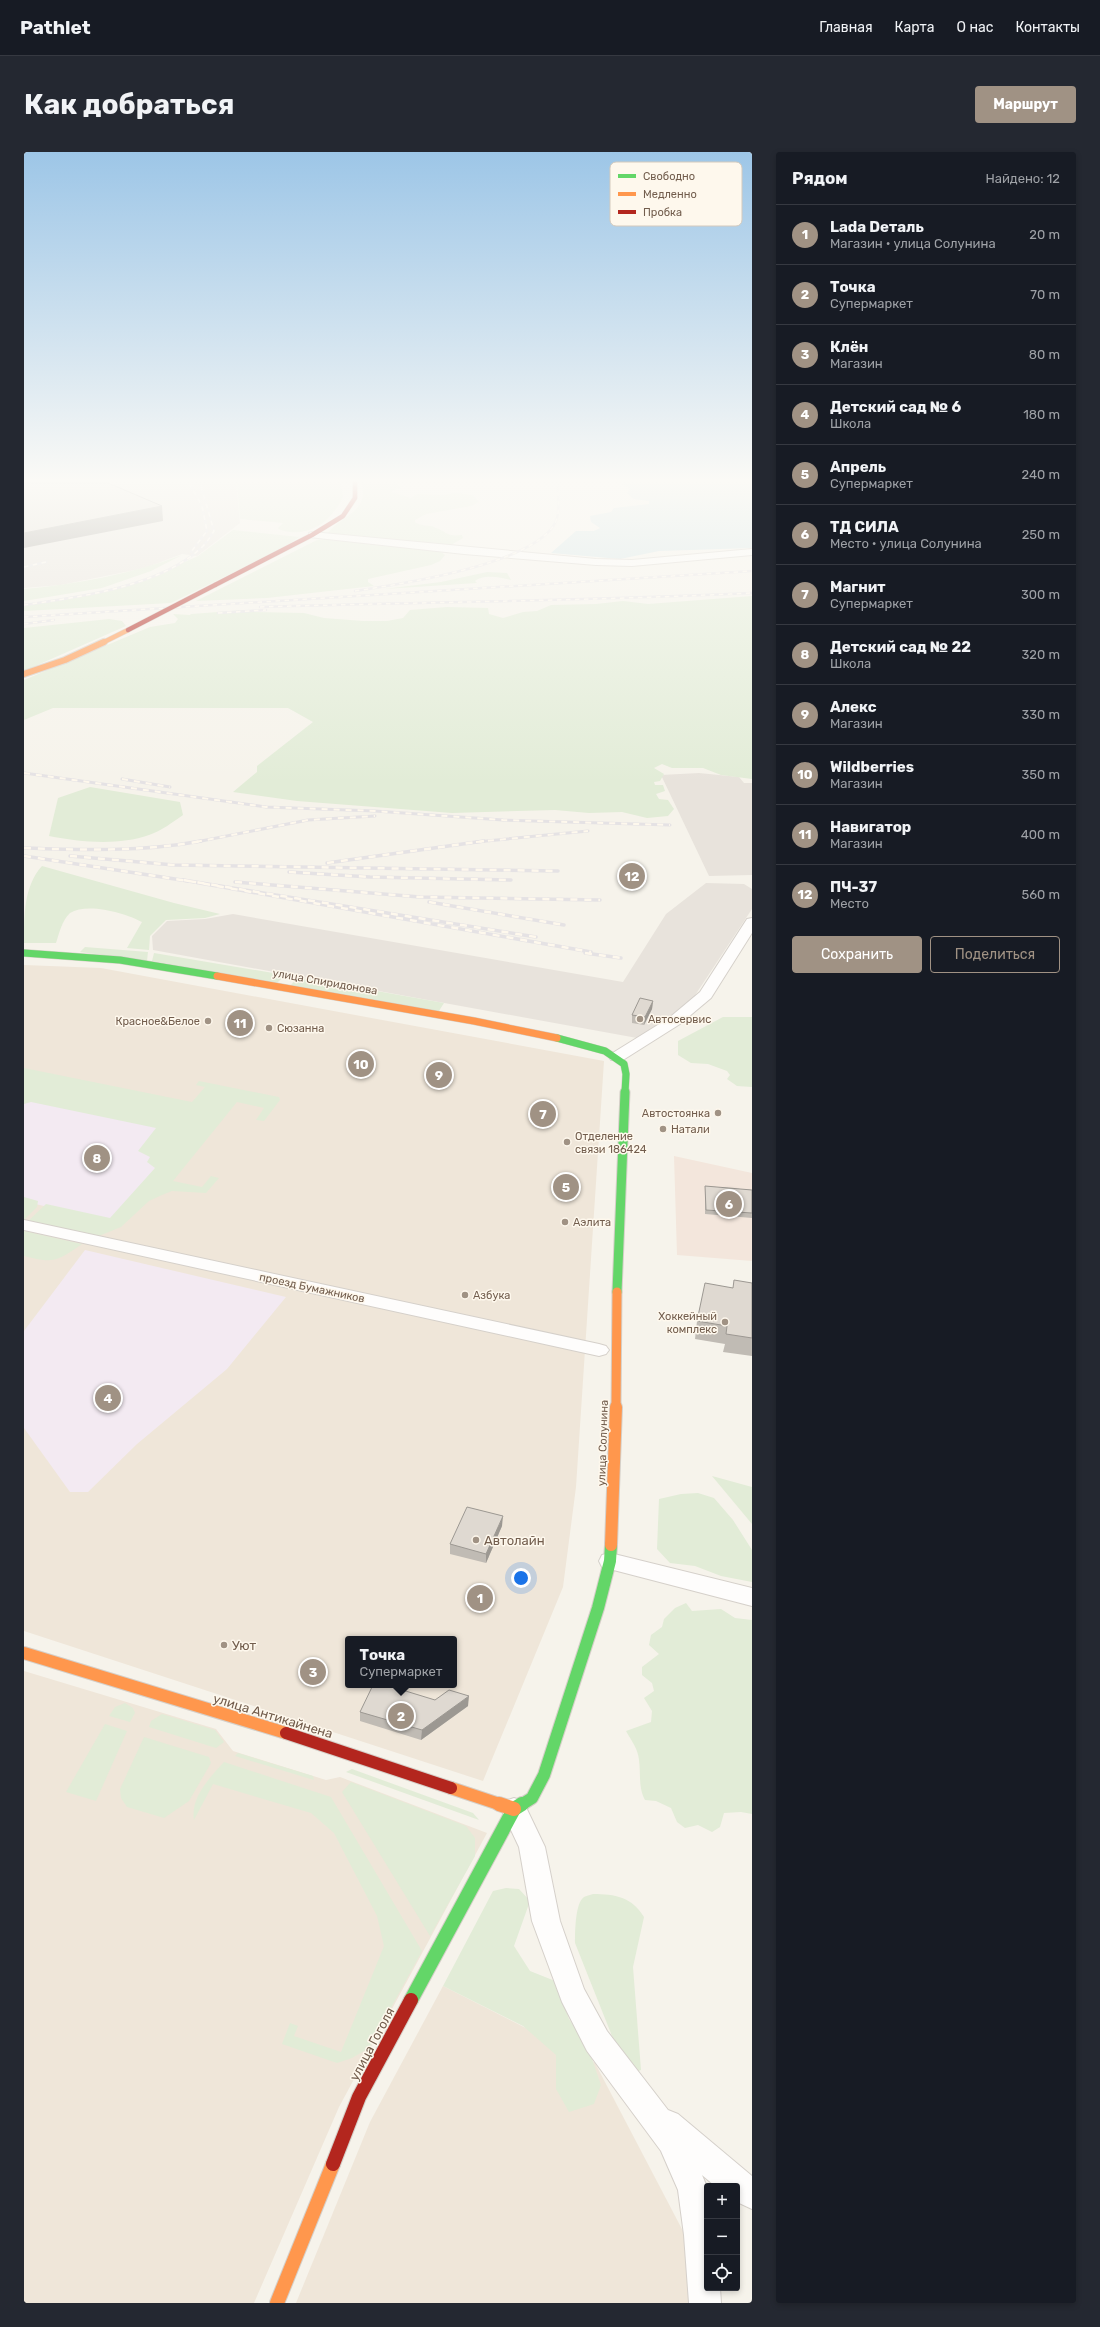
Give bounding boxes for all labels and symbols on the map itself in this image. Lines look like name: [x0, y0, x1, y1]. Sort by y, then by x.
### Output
legend: [610, 162, 742, 226]
text: Свободно: [643, 170, 695, 183]
text: Медленно: [643, 188, 697, 201]
text: Пробка: [643, 206, 682, 219]
pin: 12: [619, 861, 645, 891]
street label: улица Спиридонова: [272, 966, 378, 998]
pin: 11: [227, 1008, 253, 1038]
place label: Автосервис: [648, 1013, 711, 1026]
marker: Автосервис: [635, 1014, 645, 1024]
place label: Красное&Белое: [115, 1015, 200, 1028]
marker: Красное&Белое: [203, 1016, 213, 1026]
place label: Сюзанна: [277, 1022, 324, 1035]
marker: Сюзанна: [264, 1023, 274, 1033]
pin: 10: [348, 1049, 374, 1079]
pin: 9: [426, 1060, 452, 1090]
pin: 7: [530, 1099, 556, 1129]
place label: Автостоянка: [642, 1107, 710, 1120]
marker: Автостоянка: [713, 1108, 723, 1118]
place label: Натали: [671, 1123, 710, 1136]
marker: Натали: [658, 1124, 668, 1134]
place label: Отделение связи 186424: [575, 1130, 647, 1156]
marker: Отделение связи 186424: [562, 1137, 572, 1147]
pin: 8: [84, 1143, 110, 1173]
pin: 5: [553, 1172, 579, 1202]
pin: 6: [716, 1189, 742, 1219]
place label: Аэлита: [573, 1216, 611, 1229]
marker: Аэлита: [560, 1217, 570, 1227]
street label: проезд Бумажников: [258, 1270, 366, 1306]
place label: Азбука: [473, 1289, 510, 1302]
marker: Азбука: [460, 1290, 470, 1300]
place label: Хоккейный комплекс: [658, 1310, 717, 1336]
marker: Хоккейный комплекс: [720, 1317, 730, 1327]
pin: 4: [95, 1383, 121, 1413]
street label: улица Солунина: [595, 1400, 611, 1486]
place label: Автолайн: [484, 1533, 545, 1548]
marker: Автолайн: [471, 1535, 481, 1545]
your location: [511, 1568, 531, 1588]
pin: 1: [467, 1583, 493, 1613]
place label: Уют: [232, 1638, 256, 1653]
marker: Уют: [219, 1640, 229, 1650]
pin: 3: [300, 1657, 326, 1687]
street label: улица Антикайнена: [211, 1691, 335, 1741]
pin: 2: [388, 1701, 414, 1731]
street label: улица Гоголя: [346, 2005, 398, 2083]

